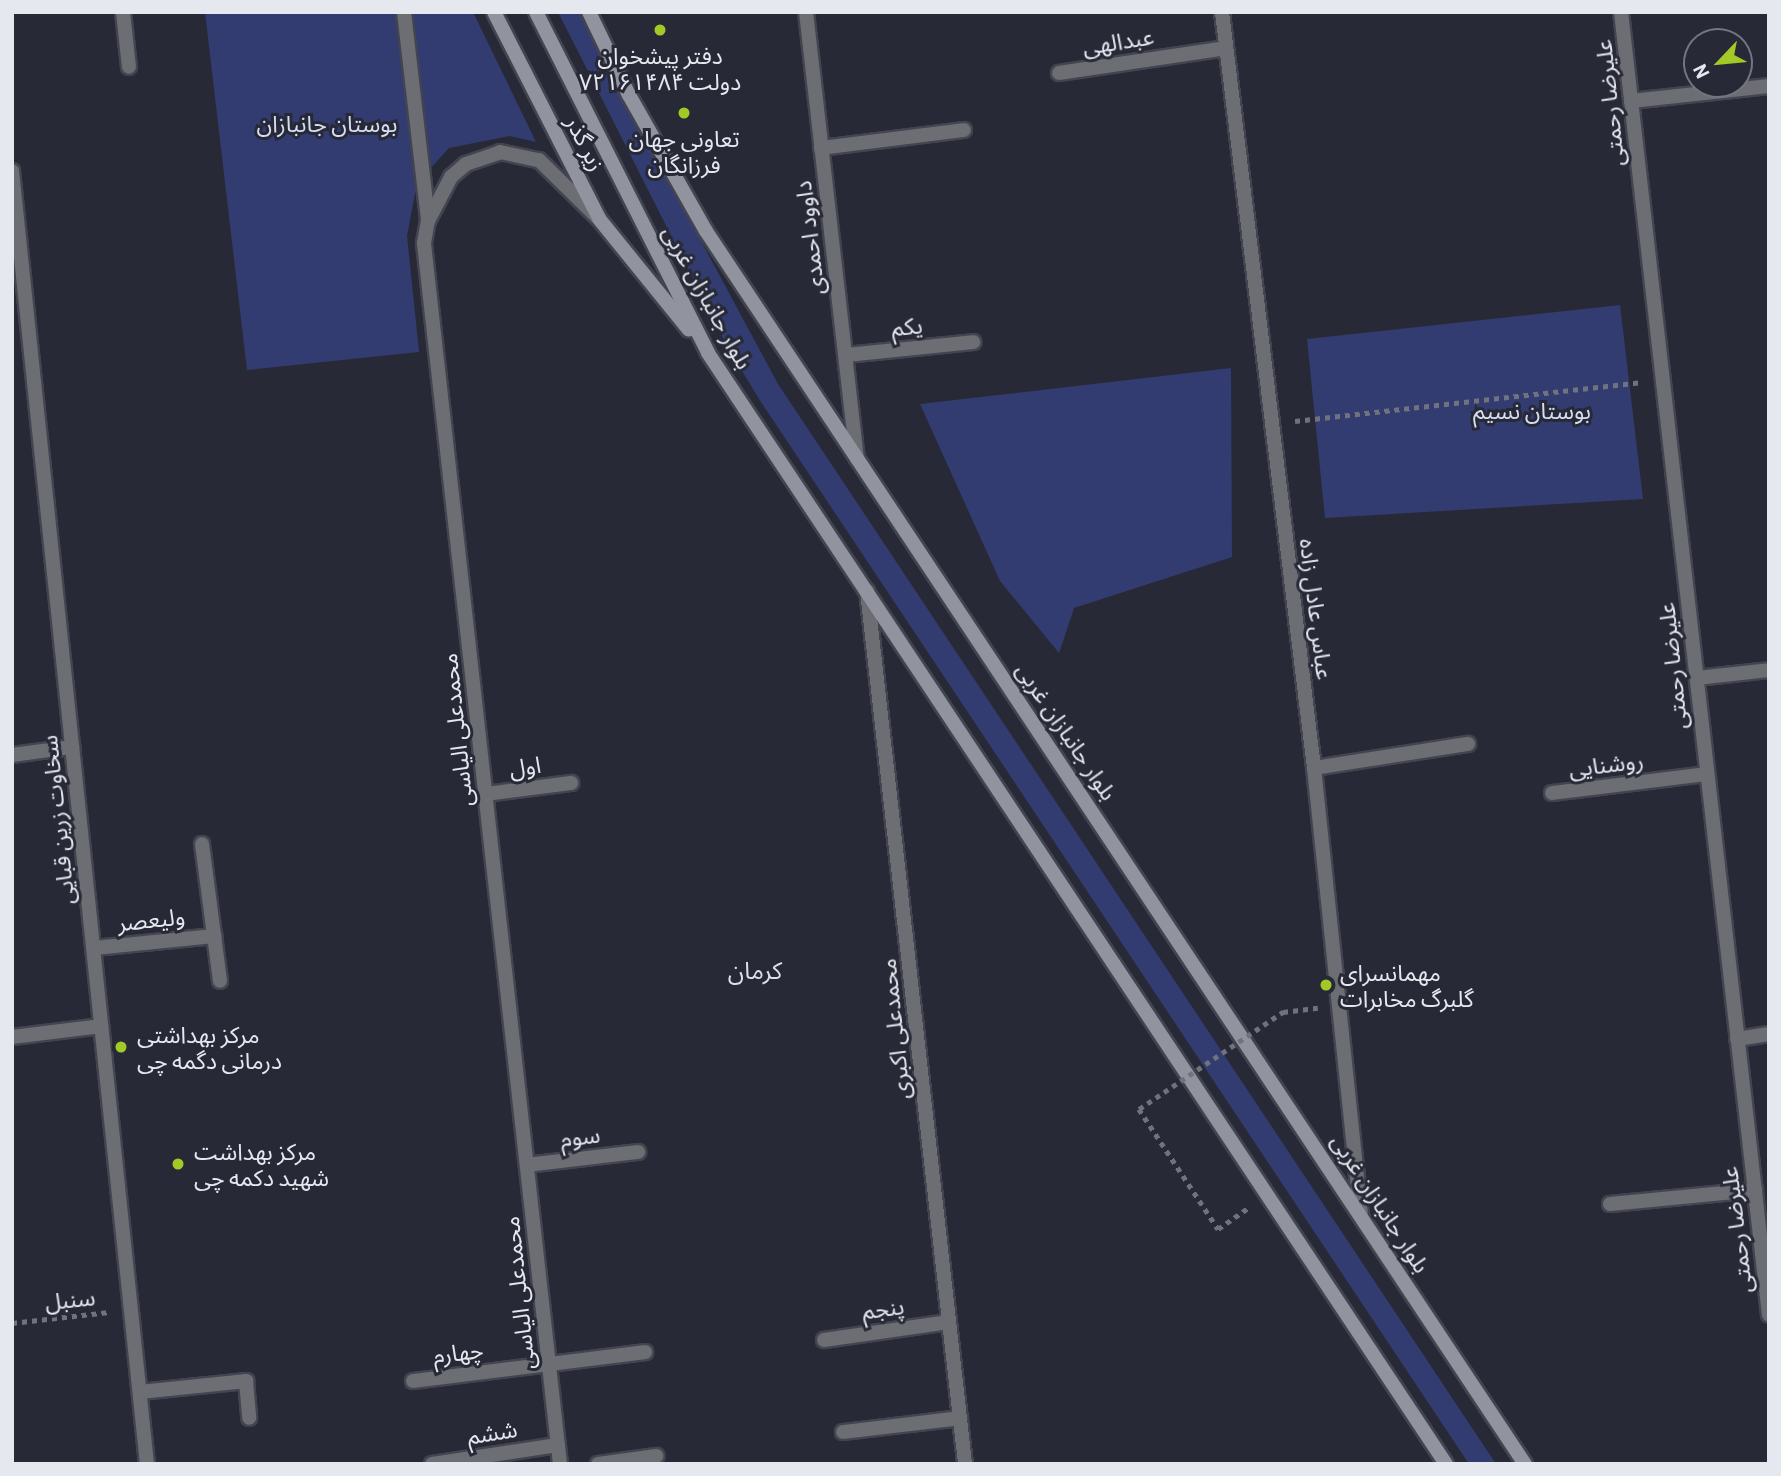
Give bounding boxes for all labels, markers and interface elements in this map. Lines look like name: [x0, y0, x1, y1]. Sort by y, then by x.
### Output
marker: دفتر پیشخوان دولت ۷۲۱۶۱۴۸۴: [652, 22, 668, 38]
street label: عبدالهی: [1080, 22, 1156, 60]
north arrow: [1683, 28, 1753, 98]
street label: علیرضا رحمتی: [1589, 38, 1629, 168]
place label: دفتر پیشخوان دولت ۷۲۱۶۱۴۸۴: [579, 41, 741, 95]
text: N: [1687, 61, 1714, 82]
marker: تعاونی جهان فرزانگان: [676, 105, 692, 121]
park label: بوستان جانبازان: [257, 109, 397, 137]
street label: زیر گذر: [560, 111, 612, 175]
place label: تعاونی جهان فرزانگان: [628, 124, 740, 178]
street label: داوود احمدی: [788, 179, 830, 297]
street label: بلوار جانبازان غربی: [657, 220, 759, 374]
street label: یکم: [890, 311, 924, 341]
park label: بوستان نسیم: [1473, 396, 1591, 424]
street label: عباس عادل زاده: [1295, 537, 1339, 681]
street label: علیرضا رحمتی: [1652, 601, 1692, 731]
street label: محمدعلی الیاسی: [434, 652, 478, 808]
street label: بلوار جانبازان غربی: [1011, 657, 1123, 805]
street label: سخاوت زرین قبایی: [34, 734, 80, 906]
street label: روشنایی: [1567, 746, 1645, 782]
street label: اول: [507, 750, 543, 782]
street label: ولیعصر: [116, 902, 186, 936]
district label: کرمان: [728, 956, 782, 984]
street label: محمدعلی اکبری: [873, 957, 915, 1101]
place label: مهمانسرای گلبرگ مخابرات: [1340, 958, 1474, 1012]
marker: مهمانسرای گلبرگ مخابرات: [1318, 977, 1334, 993]
place label: مرکز بهداشتی درمانی دگمه چی: [137, 1020, 282, 1074]
marker: مرکز بهداشتی درمانی دگمه چی: [111, 1037, 131, 1057]
street label: سوم: [558, 1120, 602, 1152]
street label: بلوار جانبازان غربی: [1326, 1128, 1436, 1278]
place label: مرکز بهداشت شهید دکمه چی: [194, 1137, 329, 1191]
marker: مرکز بهداشت شهید دکمه چی: [168, 1154, 188, 1174]
street label: علیرضا رحمتی: [1715, 1165, 1757, 1295]
street label: محمدعلی الیاسی: [496, 1215, 540, 1371]
street label: سنبل: [43, 1283, 97, 1315]
street label: پنجم: [860, 1291, 906, 1325]
street label: چهارم: [431, 1335, 485, 1369]
street label: ششم: [465, 1414, 519, 1450]

